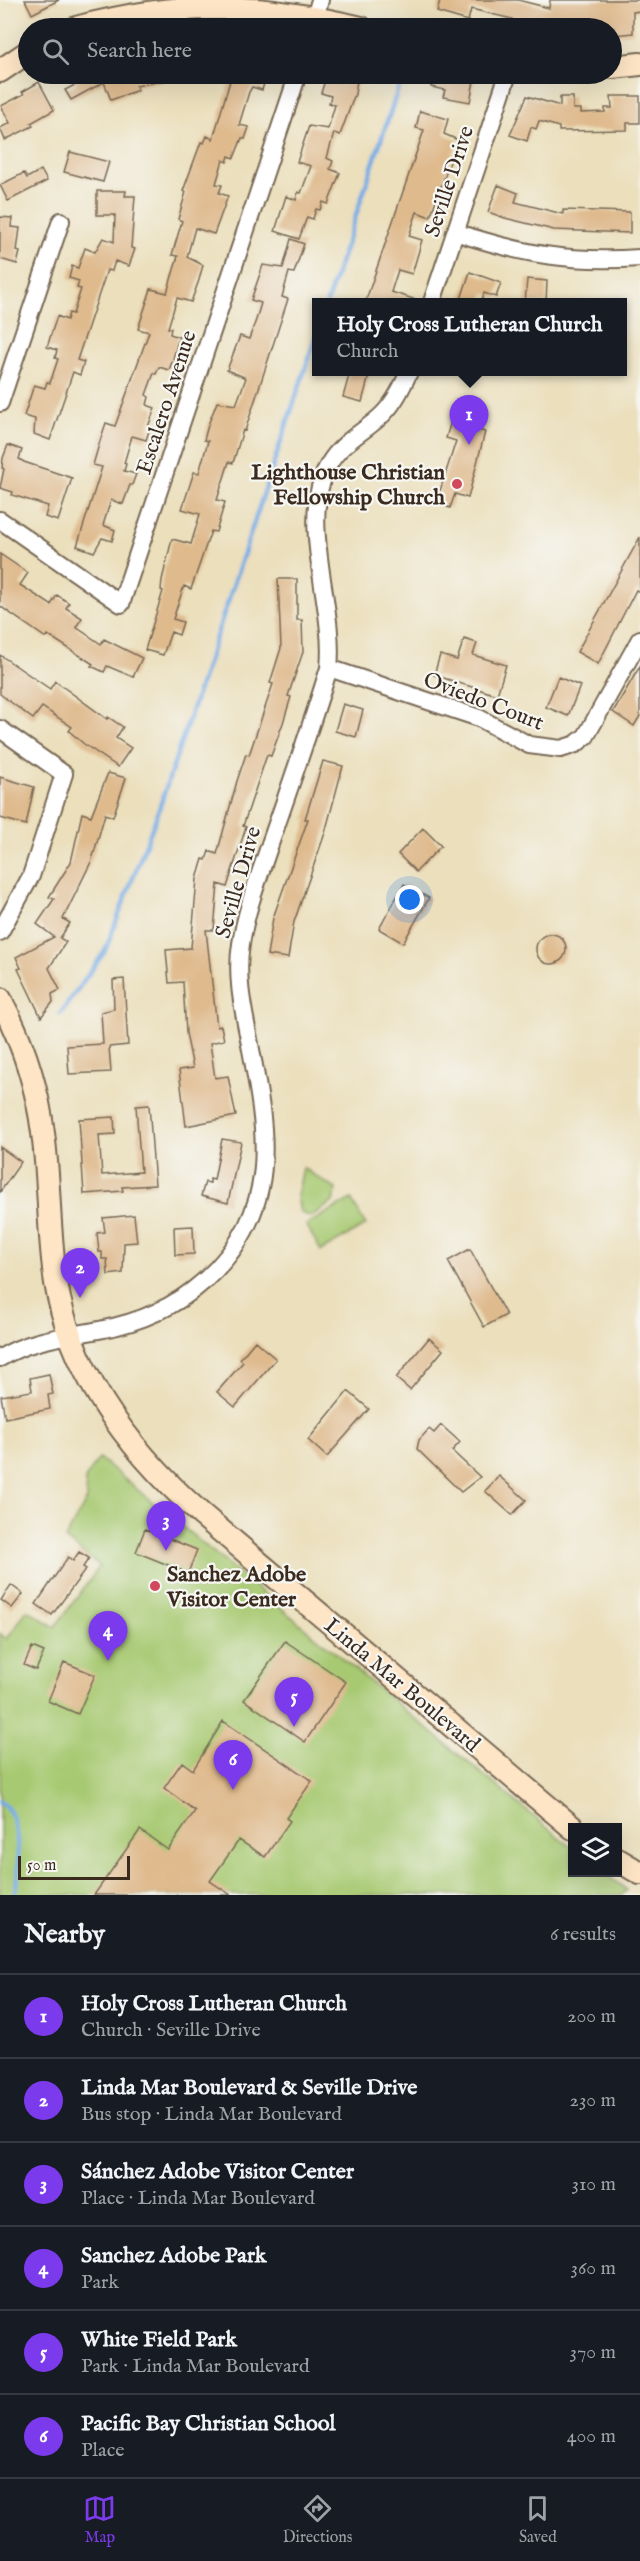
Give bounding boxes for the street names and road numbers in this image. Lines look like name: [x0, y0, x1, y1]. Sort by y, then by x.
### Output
street label: Seville Drive: [419, 123, 481, 241]
street label: Escalero Avenue: [130, 327, 203, 478]
street label: Oviedo Court: [419, 666, 548, 738]
street label: Seville Drive: [210, 823, 268, 942]
street label: Linda Mar Boulevard: [318, 1612, 486, 1759]

